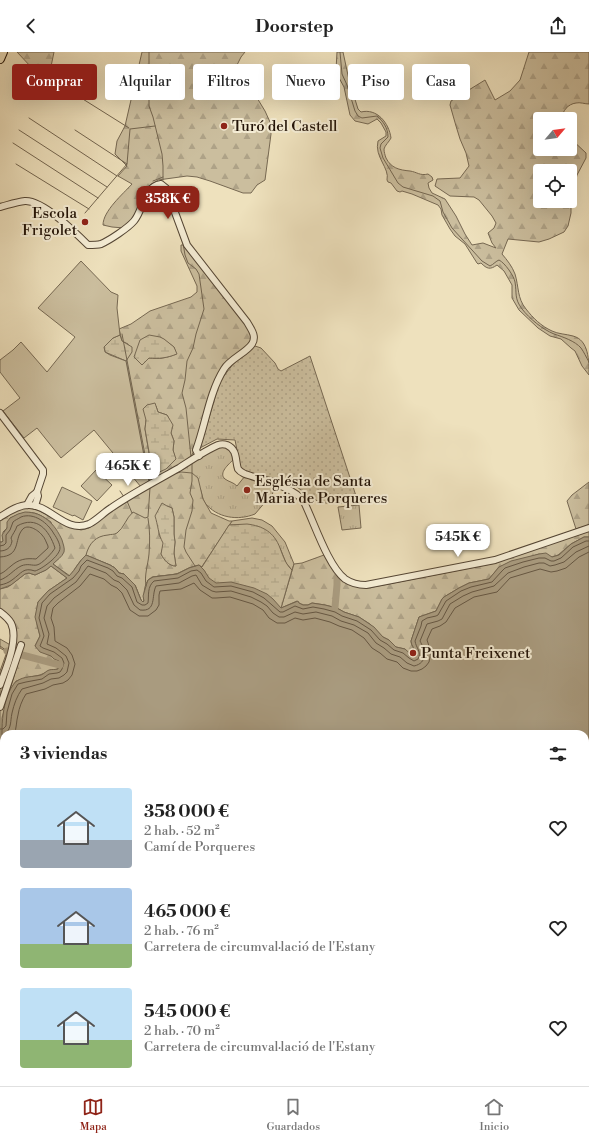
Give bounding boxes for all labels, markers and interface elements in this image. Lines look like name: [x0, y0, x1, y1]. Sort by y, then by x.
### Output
icon: back: [20, 15, 42, 37]
text: Doorstep: [255, 15, 334, 38]
icon: share: [547, 15, 569, 37]
chip: Comprar: [12, 64, 97, 100]
chip: Alquilar: [105, 64, 185, 100]
chip: Filtros: [193, 64, 264, 100]
chip: Nuevo: [272, 64, 340, 100]
chip: Piso: [348, 64, 404, 100]
chip: Casa: [412, 64, 470, 100]
north arrow: [533, 112, 577, 156]
map controls: [533, 112, 577, 208]
place label: Turó del Castell: [232, 117, 338, 136]
marker: Turó del Castell: [219, 121, 229, 131]
button: locate: [533, 164, 577, 208]
pin: 358K €: [135, 186, 201, 220]
text: 358K €: [145, 191, 191, 207]
place label: Escola Frigolet: [22, 204, 78, 240]
marker: Escola Frigolet: [80, 217, 90, 227]
pin: 465K €: [95, 453, 161, 487]
text: 465K €: [105, 458, 151, 474]
place label: Església de Santa Maria de Porqueres: [255, 472, 387, 508]
marker: Església de Santa Maria de Porqueres: [242, 485, 252, 495]
pin: 545K €: [425, 524, 491, 558]
text: 545K €: [435, 529, 481, 545]
place label: Punta Freixenet: [421, 644, 531, 663]
marker: Punta Freixenet: [408, 648, 418, 658]
text: 3 viviendas: [20, 743, 107, 765]
icon: filters: [547, 743, 569, 765]
text: 358 000 €: [144, 801, 229, 823]
icon: home: [52, 804, 100, 852]
icon: heart: [547, 817, 569, 839]
text: 2 hab. · 52 m²: [144, 823, 219, 839]
text: Camí de Porqueres: [144, 839, 255, 855]
text: 465 000 €: [144, 901, 230, 923]
icon: home: [52, 904, 100, 952]
icon: heart: [547, 917, 569, 939]
text: 2 hab. · 76 m²: [144, 923, 219, 939]
text: Carretera de circumval·lació de l'Estany: [144, 939, 375, 955]
text: 545 000 €: [144, 1001, 230, 1023]
icon: home: [52, 1004, 100, 1052]
icon: heart: [547, 1017, 569, 1039]
text: 2 hab. · 70 m²: [144, 1023, 220, 1039]
text: Carretera de circumval·lació de l'Estany: [144, 1039, 375, 1055]
tab: Mapa: [80, 1096, 107, 1134]
tab: Guardados: [266, 1096, 320, 1134]
tab: Inicio: [480, 1096, 509, 1134]

